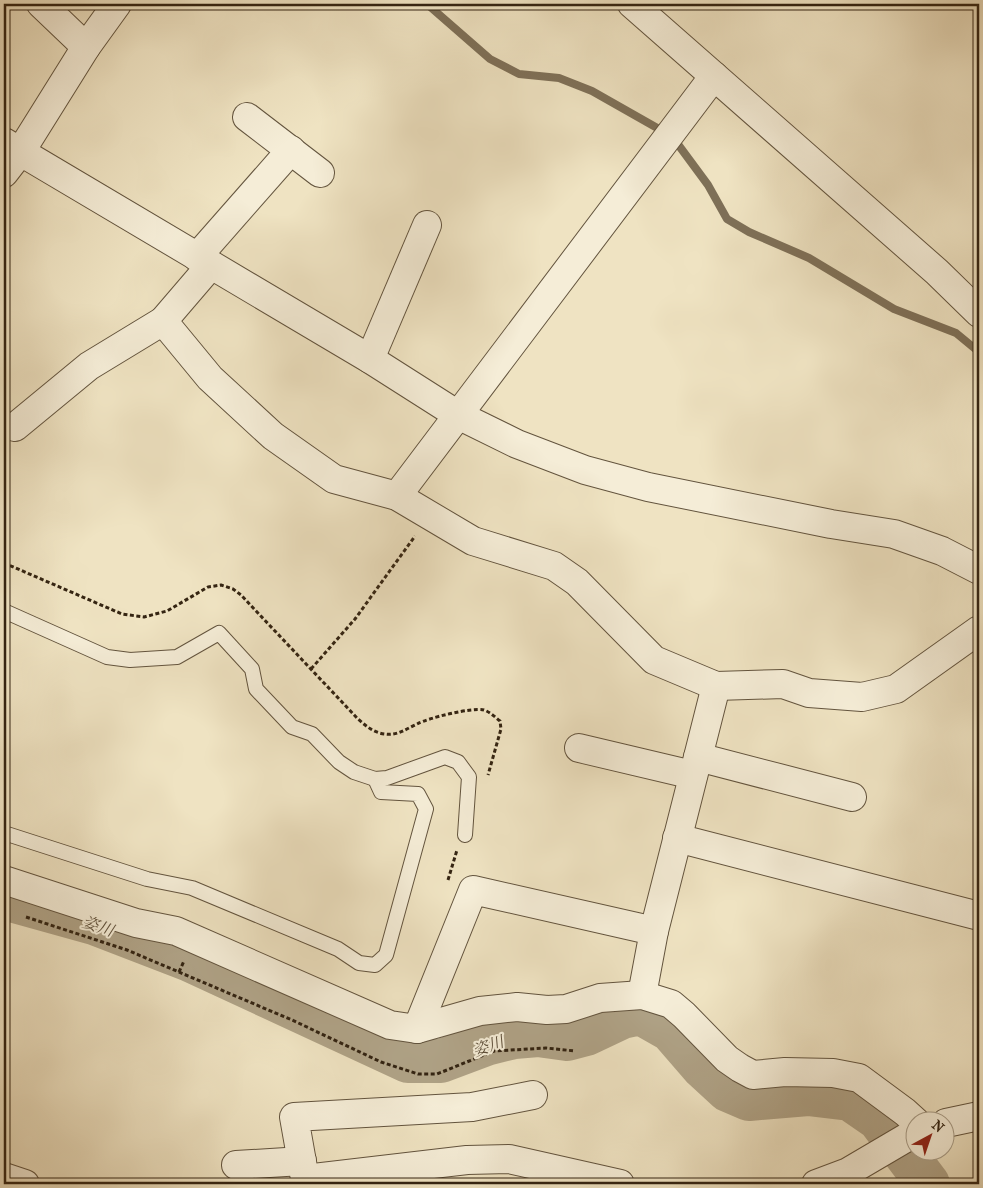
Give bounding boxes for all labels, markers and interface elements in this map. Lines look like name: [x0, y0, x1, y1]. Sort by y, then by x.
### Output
water label: 姿川: [80, 912, 118, 941]
water label: 姿川: [470, 1031, 508, 1060]
north arrow: [906, 1110, 956, 1160]
text: N: [929, 1116, 948, 1137]

